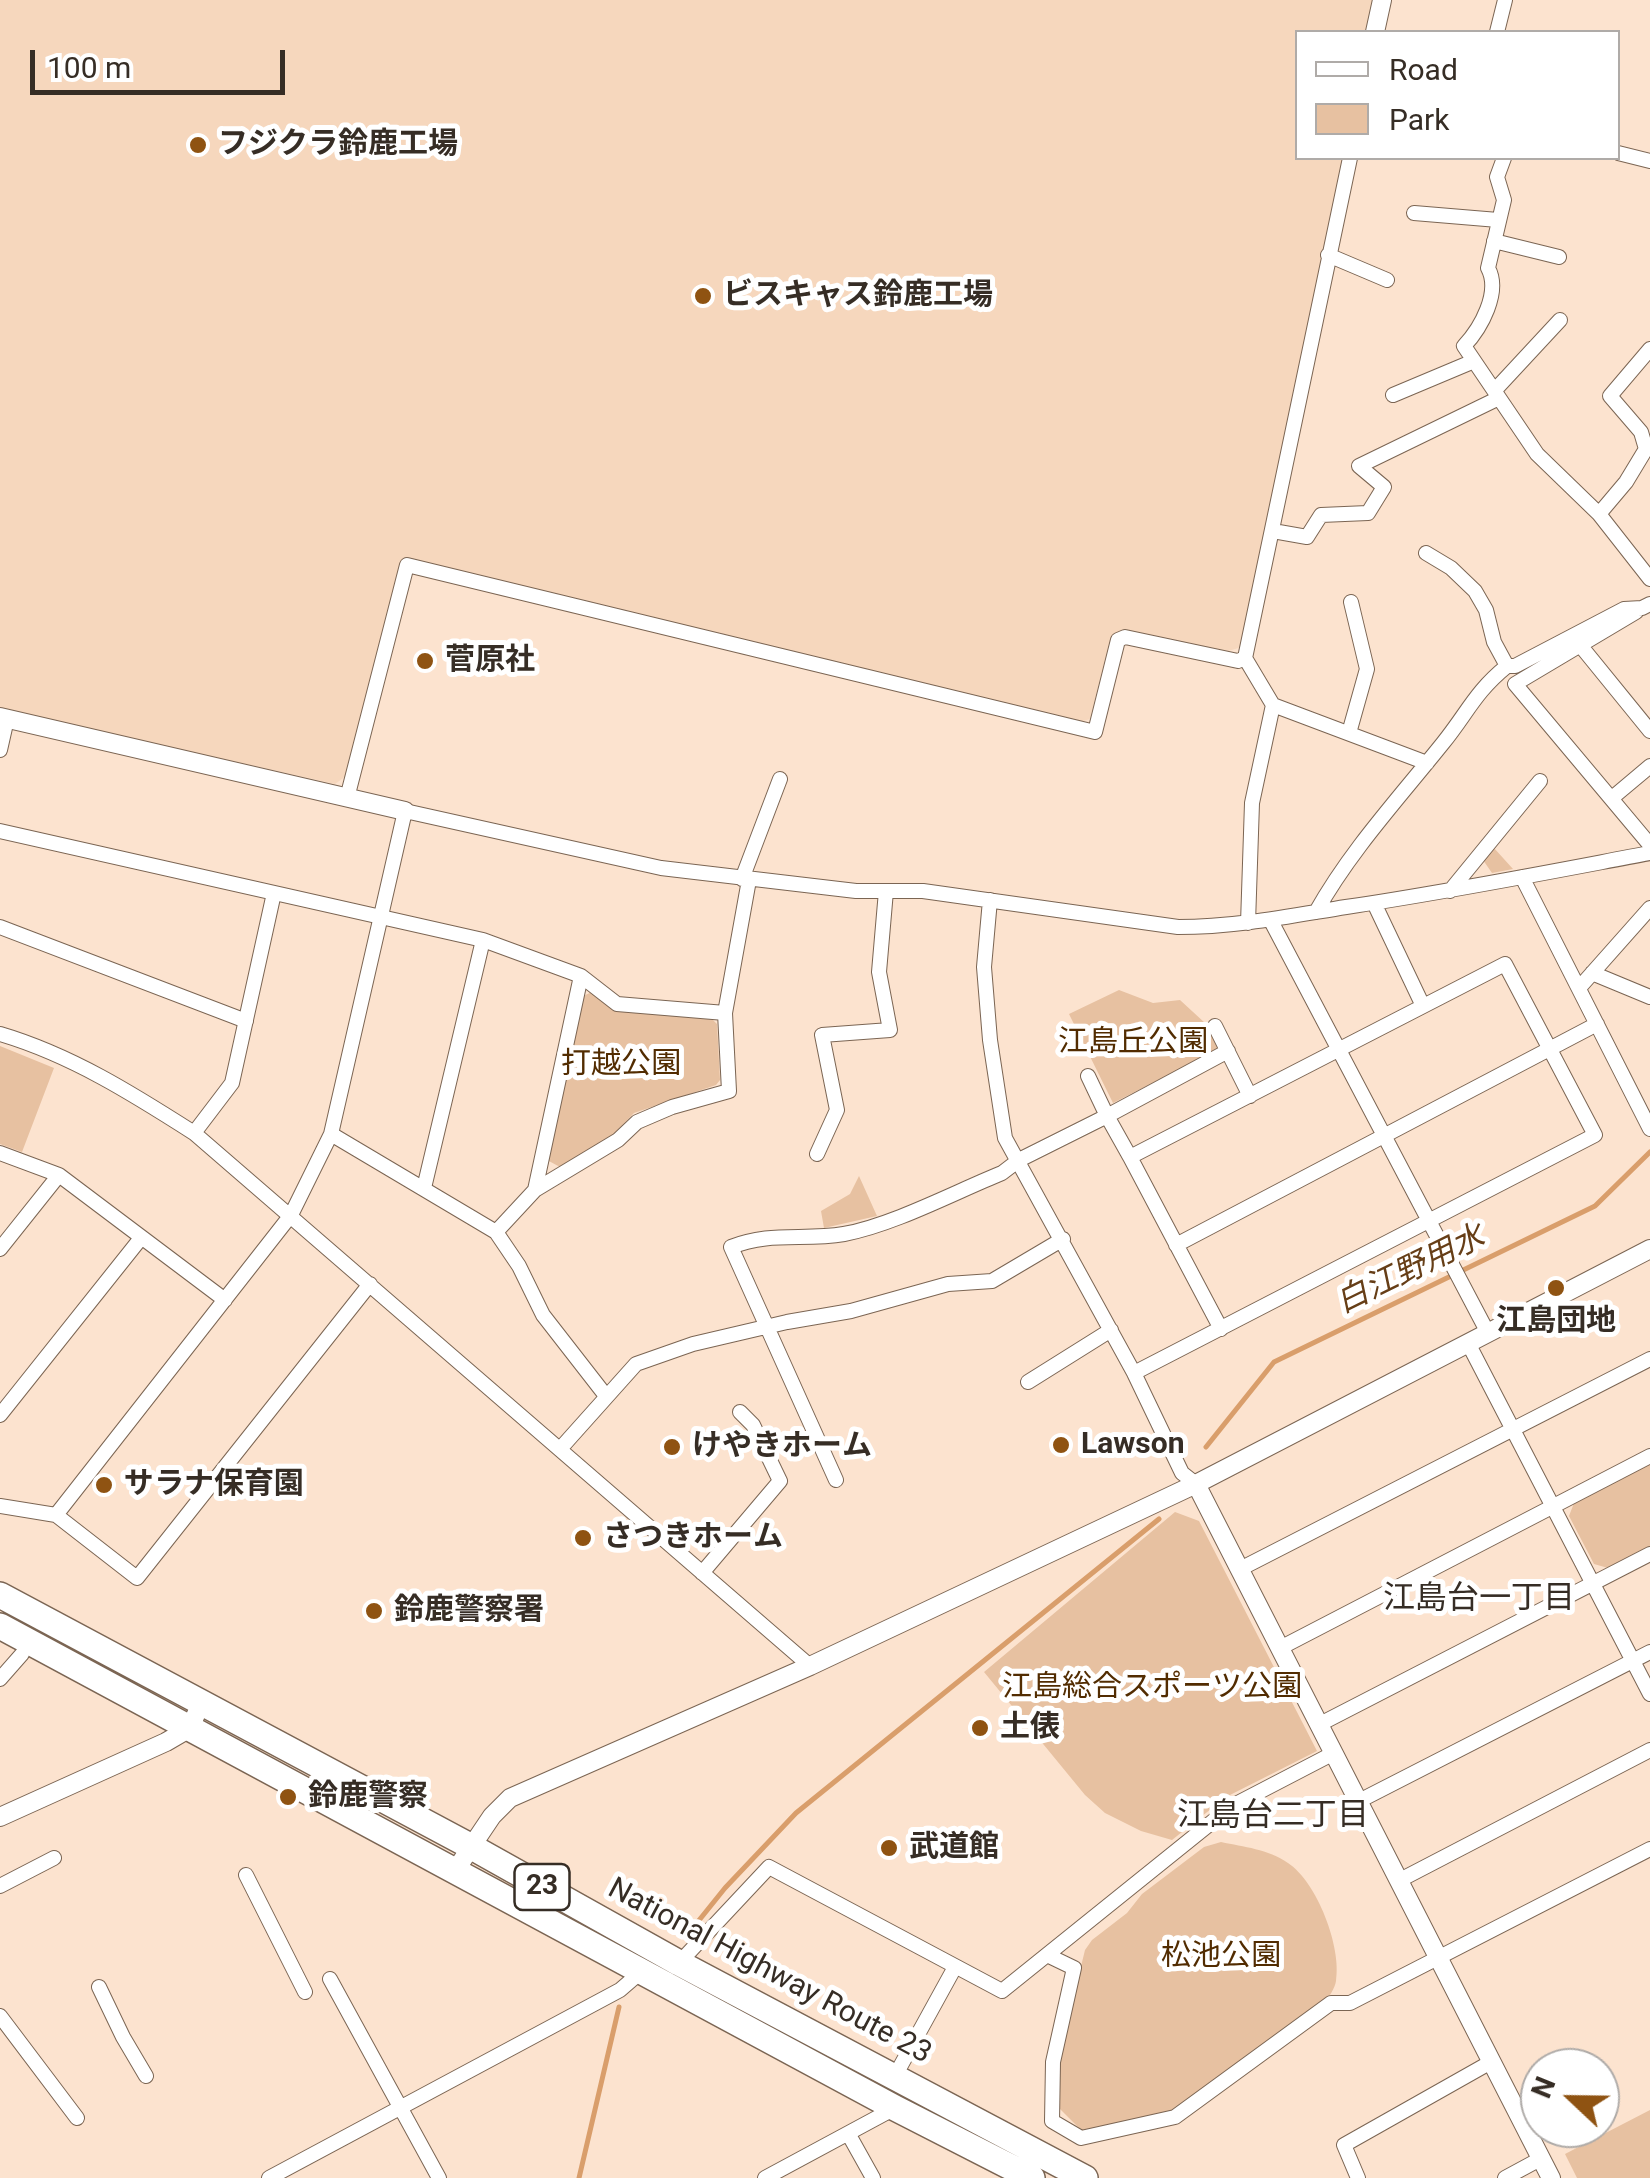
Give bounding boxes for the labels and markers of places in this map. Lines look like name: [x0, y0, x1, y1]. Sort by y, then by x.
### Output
place label: フジクラ鈴鹿工場: [218, 127, 458, 163]
marker: フジクラ鈴鹿工場: [187, 134, 209, 156]
place label: ビスキャス鈴鹿工場: [723, 278, 993, 314]
marker: ビスキャス鈴鹿工場: [692, 285, 714, 307]
place label: 菅原社: [445, 643, 535, 679]
marker: 菅原社: [414, 650, 436, 672]
marker: 江島団地: [1545, 1277, 1567, 1299]
place label: 江島団地: [1496, 1304, 1616, 1340]
place label: Lawson: [1081, 1427, 1184, 1463]
place label: けやきホーム: [692, 1429, 872, 1465]
marker: Lawson: [1050, 1434, 1072, 1456]
marker: けやきホーム: [661, 1436, 683, 1458]
place label: サラナ保育園: [124, 1467, 304, 1503]
marker: サラナ保育園: [93, 1474, 115, 1496]
place label: さつきホーム: [603, 1520, 783, 1556]
marker: さつきホーム: [572, 1527, 594, 1549]
place label: 鈴鹿警察署: [394, 1593, 544, 1629]
marker: 鈴鹿警察署: [363, 1600, 385, 1622]
place label: 土俵: [1000, 1710, 1060, 1746]
marker: 土俵: [969, 1717, 991, 1739]
place label: 鈴鹿警察: [308, 1779, 428, 1815]
marker: 鈴鹿警察: [277, 1786, 299, 1808]
place label: 武道館: [909, 1830, 999, 1866]
marker: 武道館: [878, 1837, 900, 1859]

